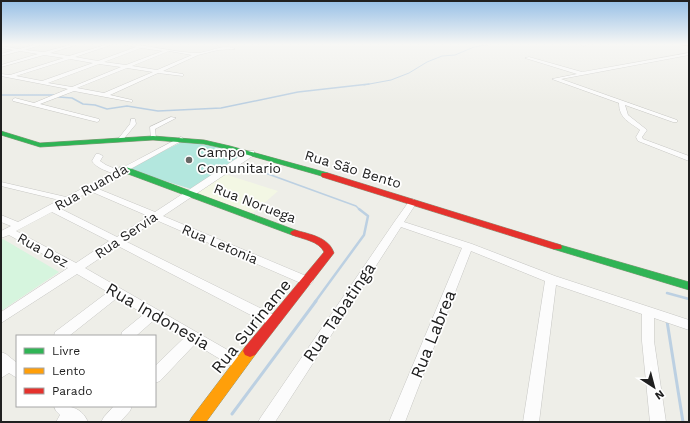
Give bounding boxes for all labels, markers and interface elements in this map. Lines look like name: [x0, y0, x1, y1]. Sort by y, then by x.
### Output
place label: Campo Comunitario: [197, 144, 281, 176]
street label: Rua São Bento: [303, 147, 403, 191]
marker: Campo Comunitario: [184, 155, 194, 165]
street label: Rua Ruanda: [52, 160, 130, 214]
street label: Rua Noruega: [212, 180, 298, 226]
street label: Rua Servia: [92, 208, 160, 262]
street label: Rua Letonia: [180, 221, 260, 267]
street label: Rua Dez: [15, 229, 71, 271]
street label: Rua Tabatinga: [299, 258, 380, 365]
street label: Rua Suriname: [207, 275, 295, 377]
street label: Rua Indonesia: [103, 278, 214, 354]
street label: Rua Labrea: [406, 287, 460, 381]
legend: [16, 335, 156, 407]
text: Livre: [52, 344, 80, 358]
text: Lento: [52, 364, 86, 378]
north arrow: [634, 367, 674, 407]
text: Parado: [52, 384, 92, 398]
text: N: [652, 387, 667, 402]

